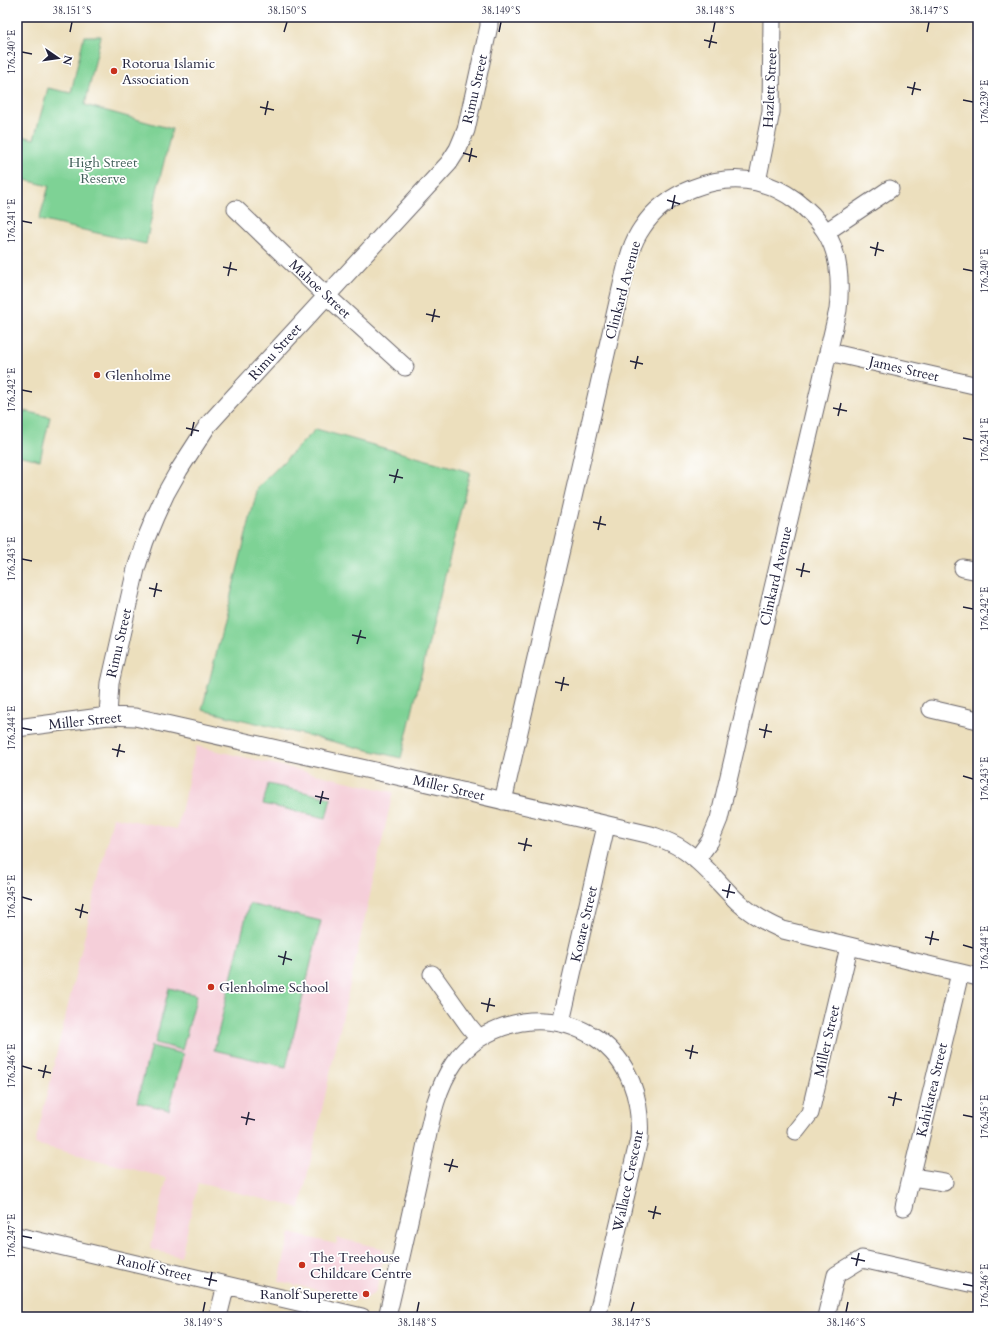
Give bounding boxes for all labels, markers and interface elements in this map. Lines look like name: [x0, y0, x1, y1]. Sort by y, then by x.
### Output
text: 38.151°S: [53, 4, 91, 18]
text: 38.150°S: [268, 4, 306, 18]
text: 38.149°S: [482, 4, 520, 18]
text: 38.148°S: [696, 4, 734, 18]
text: 38.147°S: [910, 4, 948, 18]
text: 176.240°E: [5, 30, 19, 74]
north arrow: [38, 38, 78, 78]
street label: Hazlett Street: [758, 47, 782, 129]
street label: Rimu Street: [458, 52, 492, 126]
text: N: [59, 54, 76, 67]
place label: Rotorua Islamic Association: [122, 54, 215, 89]
marker: Rotorua Islamic Association: [109, 66, 119, 76]
text: 176.239°E: [978, 80, 992, 124]
park label: High Street Reserve: [69, 153, 138, 188]
text: 176.241°E: [5, 199, 19, 243]
street label: Clinkard Avenue: [601, 239, 645, 341]
text: 176.240°E: [978, 249, 992, 293]
street label: Mahoe Street: [285, 255, 356, 323]
street label: Rimu Street: [244, 319, 306, 385]
street label: James Street: [865, 351, 941, 386]
place label: Glenholme: [105, 366, 171, 385]
text: 176.242°E: [5, 368, 19, 412]
marker: Glenholme: [92, 370, 102, 380]
text: 176.241°E: [978, 418, 992, 462]
street label: Clinkard Avenue: [755, 524, 797, 628]
text: 176.243°E: [5, 537, 19, 581]
text: 176.242°E: [978, 587, 992, 631]
street label: Rimu Street: [102, 606, 136, 680]
text: 176.244°E: [5, 706, 19, 750]
street label: Miller Street: [48, 708, 123, 734]
text: 176.243°E: [978, 757, 992, 801]
street label: Miller Street: [411, 771, 487, 806]
text: 176.245°E: [5, 875, 19, 919]
street label: Kotare Street: [566, 884, 602, 964]
text: 176.244°E: [978, 926, 992, 970]
place label: Glenholme School: [219, 978, 329, 997]
marker: Glenholme School: [206, 982, 216, 992]
street label: Miller Street: [810, 1003, 845, 1079]
street label: Kahikatea Street: [912, 1041, 952, 1139]
text: 176.246°E: [5, 1044, 19, 1088]
text: 176.245°E: [978, 1095, 992, 1139]
street label: Wallace Crescent: [608, 1128, 648, 1234]
text: 176.247°E: [5, 1214, 19, 1258]
place label: The Treehouse Childcare Centre: [310, 1248, 412, 1283]
street label: Ranolf Street: [115, 1250, 194, 1286]
marker: The Treehouse Childcare Centre: [297, 1260, 307, 1270]
text: 176.246°E: [978, 1264, 992, 1308]
place label: Ranolf Superette: [260, 1285, 358, 1304]
marker: Ranolf Superette: [361, 1289, 371, 1299]
text: 38.149°S: [184, 1316, 222, 1330]
text: 38.148°S: [398, 1316, 436, 1330]
text: 38.147°S: [612, 1316, 650, 1330]
text: 38.146°S: [827, 1316, 865, 1330]

